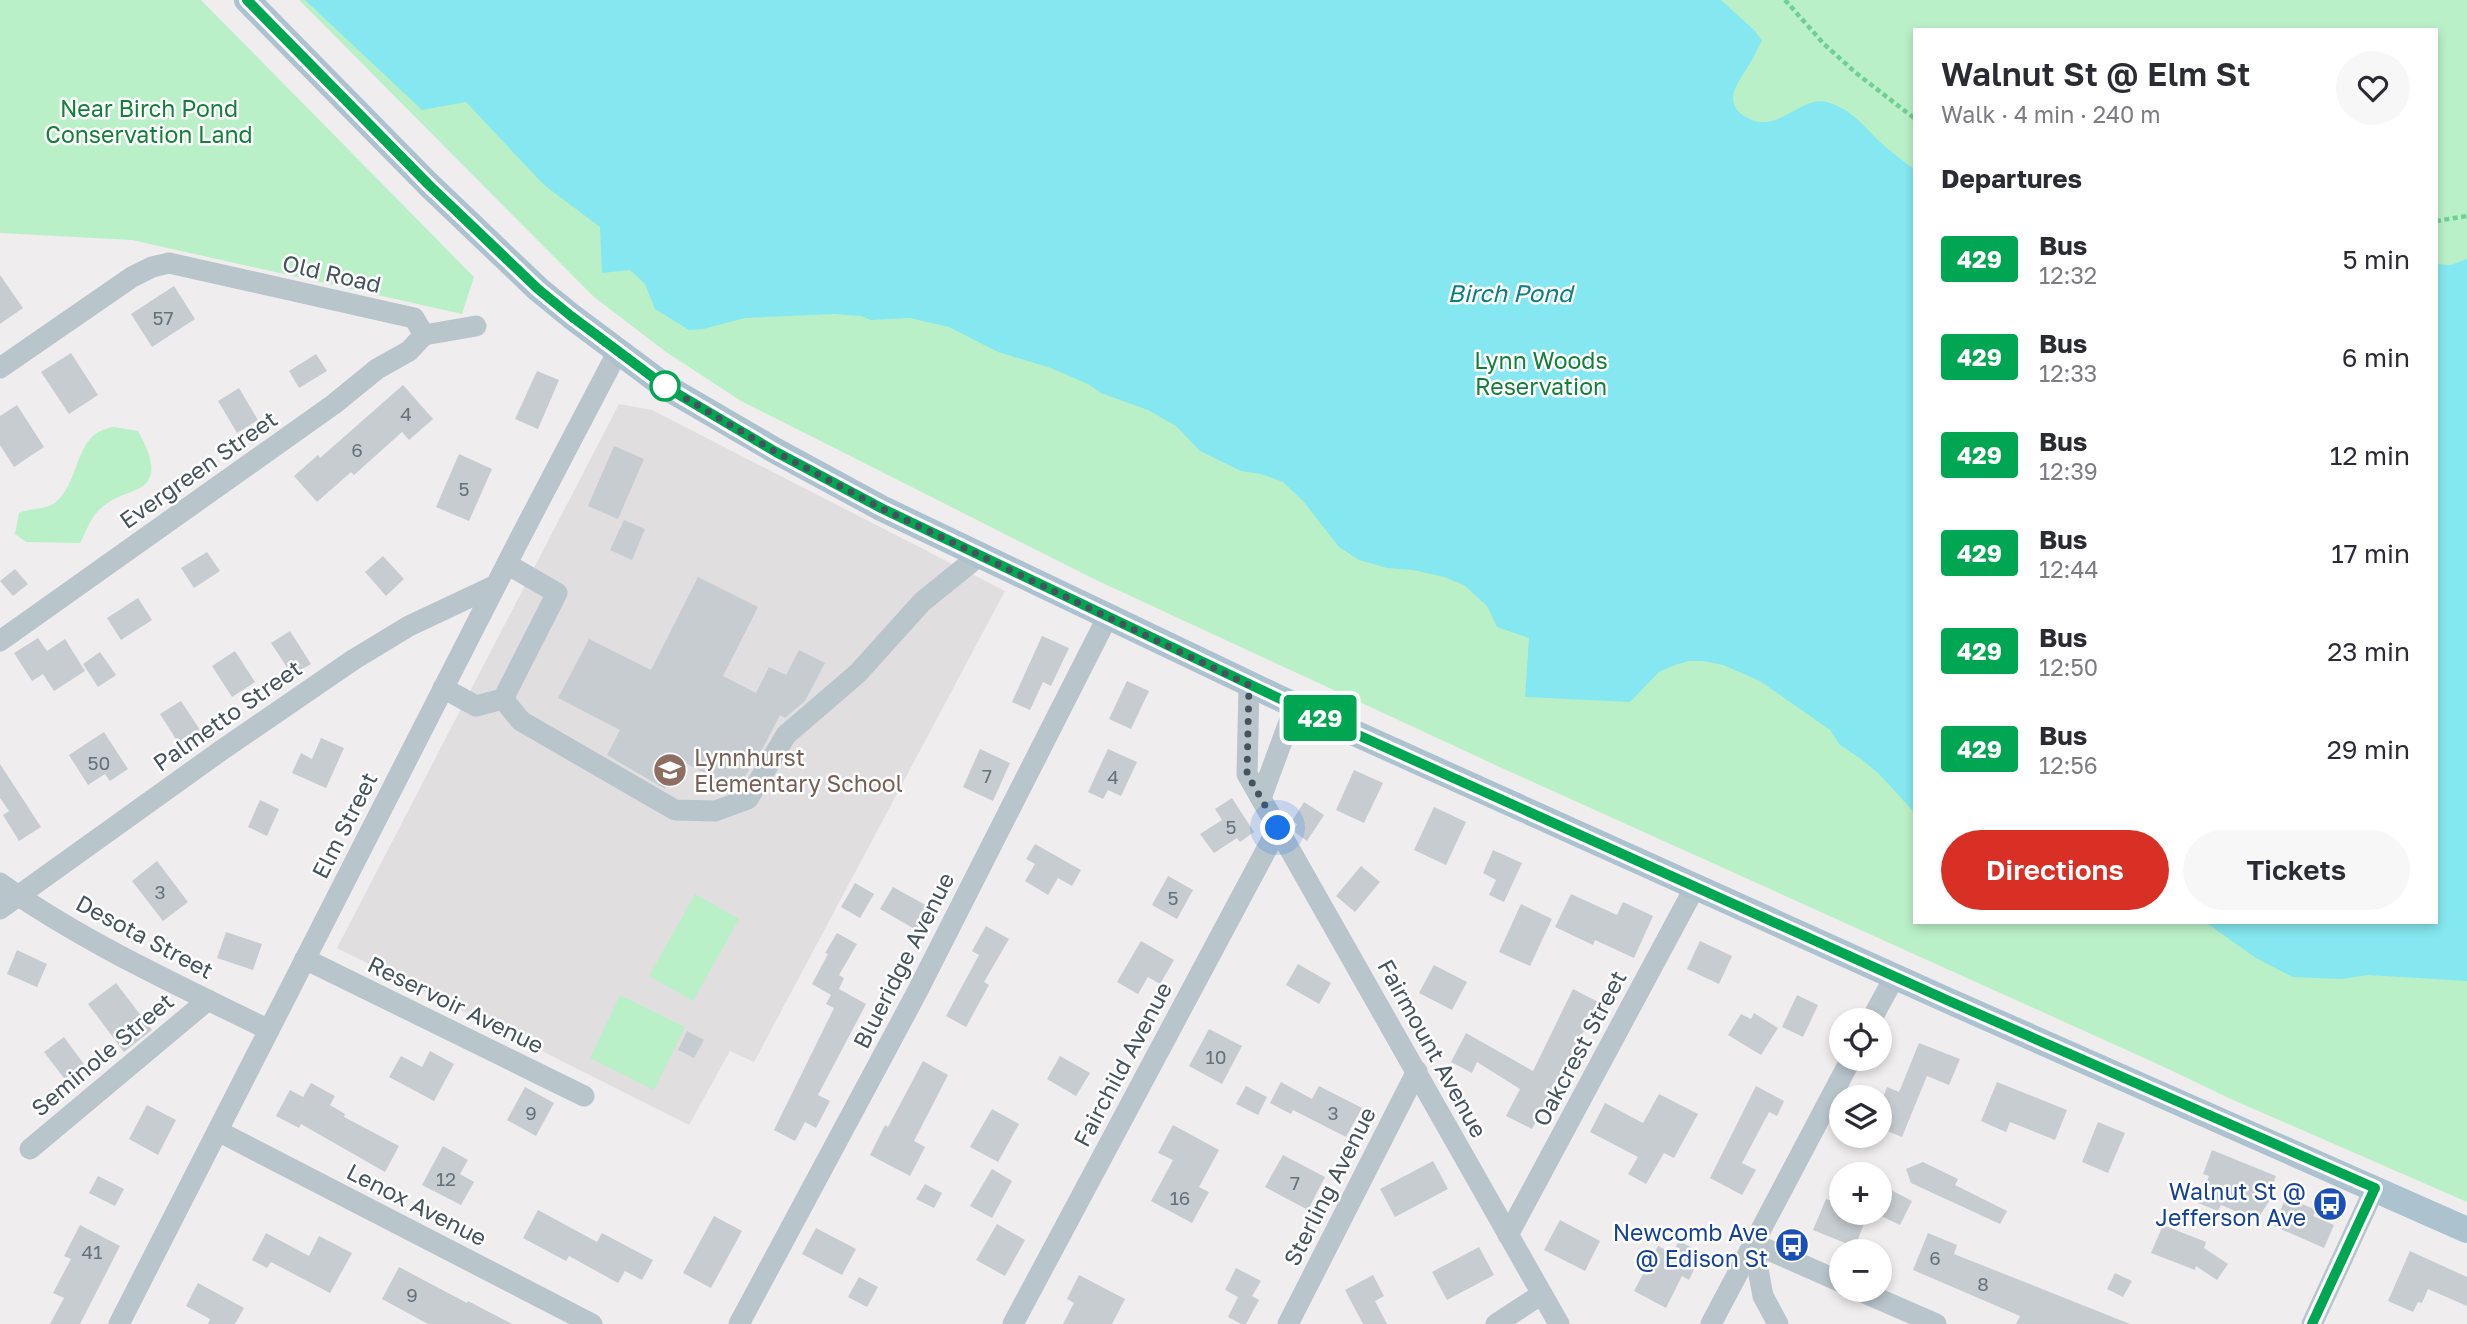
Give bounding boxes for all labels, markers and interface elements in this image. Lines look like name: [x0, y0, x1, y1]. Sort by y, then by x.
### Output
button: heart: [2336, 51, 2410, 125]
text: Walnut St @ Elm St: [1941, 54, 2250, 93]
park label: Near Birch Pond Conservation Land: [45, 94, 253, 148]
text: Walk · 4 min · 240 m: [1941, 100, 2161, 128]
text: Departures: [1941, 163, 2082, 194]
text: Bus: [2039, 230, 2087, 261]
text: 429: [1957, 244, 2002, 273]
text: 5 min: [2342, 244, 2410, 275]
street label: Old Road: [280, 248, 384, 298]
text: 12:32: [2039, 261, 2097, 289]
water label: Birch Pond: [1448, 278, 1576, 307]
house number: 57: [152, 306, 174, 329]
text: Bus: [2039, 328, 2087, 359]
text: 429: [1957, 342, 2002, 371]
text: 6 min: [2342, 342, 2410, 373]
park label: Lynn Woods Reservation: [1474, 346, 1608, 400]
text: 12:33: [2039, 359, 2097, 387]
unlabelled marker: [650, 371, 680, 401]
house number: 4: [400, 402, 412, 425]
street label: Evergreen Street: [114, 404, 282, 534]
text: Bus: [2039, 426, 2087, 457]
house number: 6: [351, 438, 363, 461]
text: 429: [1957, 440, 2002, 469]
text: 12 min: [2330, 440, 2410, 471]
text: 12:39: [2039, 457, 2098, 485]
house number: 5: [458, 477, 470, 500]
text: Bus: [2039, 524, 2087, 555]
text: 429: [1957, 538, 2002, 567]
text: 17 min: [2331, 538, 2410, 569]
text: 12:44: [2039, 555, 2098, 583]
text: Bus: [2039, 622, 2087, 653]
text: 429: [1957, 636, 2002, 665]
text: 23 min: [2327, 636, 2410, 667]
street label: Palmetto Street: [147, 653, 307, 777]
text: 12:50: [2039, 653, 2098, 681]
line badge: 429: [1280, 695, 1360, 741]
text: 429: [1298, 703, 1342, 732]
text: Bus: [2039, 720, 2087, 751]
text: 429: [1957, 734, 2002, 763]
text: 29 min: [2327, 734, 2410, 765]
place label: Lynnhurst Elementary School: [694, 743, 903, 797]
house number: 50: [88, 751, 110, 774]
school or university icon: Lynnhurst Elementary School: [651, 751, 689, 789]
text: 12:56: [2039, 751, 2098, 779]
house number: 7: [982, 764, 992, 787]
house number: 4: [1107, 765, 1119, 788]
street label: Elm Street: [305, 767, 383, 883]
your location: [1260, 810, 1295, 845]
house number: 5: [1225, 815, 1237, 838]
button: Directions: [1941, 830, 2169, 910]
button: Tickets: [2183, 830, 2410, 910]
street label: Blueridge Avenue: [847, 867, 959, 1053]
house number: 3: [154, 880, 166, 903]
house number: 5: [1167, 886, 1179, 909]
street label: Desota Street: [72, 888, 218, 984]
street label: Reservoir Avenue: [363, 949, 549, 1059]
street label: Fairmount Avenue: [1372, 954, 1494, 1142]
street label: Oakcrest Street: [1526, 965, 1632, 1131]
street label: Fairchild Avenue: [1067, 977, 1177, 1151]
street label: Seminole Street: [25, 986, 179, 1122]
map controls: [1829, 1008, 1892, 1302]
button: locate: [1829, 1008, 1892, 1071]
house number: 10: [1206, 1045, 1227, 1068]
button: layers: [1829, 1085, 1892, 1148]
house number: 9: [525, 1101, 537, 1124]
house number: 3: [1327, 1101, 1339, 1124]
street label: Sterling Avenue: [1277, 1102, 1381, 1270]
street label: Lenox Avenue: [342, 1157, 492, 1251]
button: +: [1829, 1162, 1892, 1225]
house number: 12: [436, 1167, 456, 1190]
house number: 7: [1290, 1171, 1300, 1194]
place label: Walnut St @ Jefferson Ave: [2155, 1177, 2306, 1231]
bus stop icon: Walnut St @ Jefferson Ave: [2311, 1185, 2349, 1223]
house number: 16: [1170, 1186, 1190, 1209]
place label: Newcomb Ave @ Edison St: [1613, 1218, 1768, 1272]
bus stop icon: Newcomb Ave @ Edison St: [1773, 1226, 1811, 1264]
button: −: [1829, 1239, 1892, 1302]
house number: 41: [82, 1240, 102, 1263]
house number: 6: [1929, 1246, 1941, 1269]
house number: 8: [1977, 1272, 1989, 1295]
house number: 9: [406, 1283, 418, 1306]

